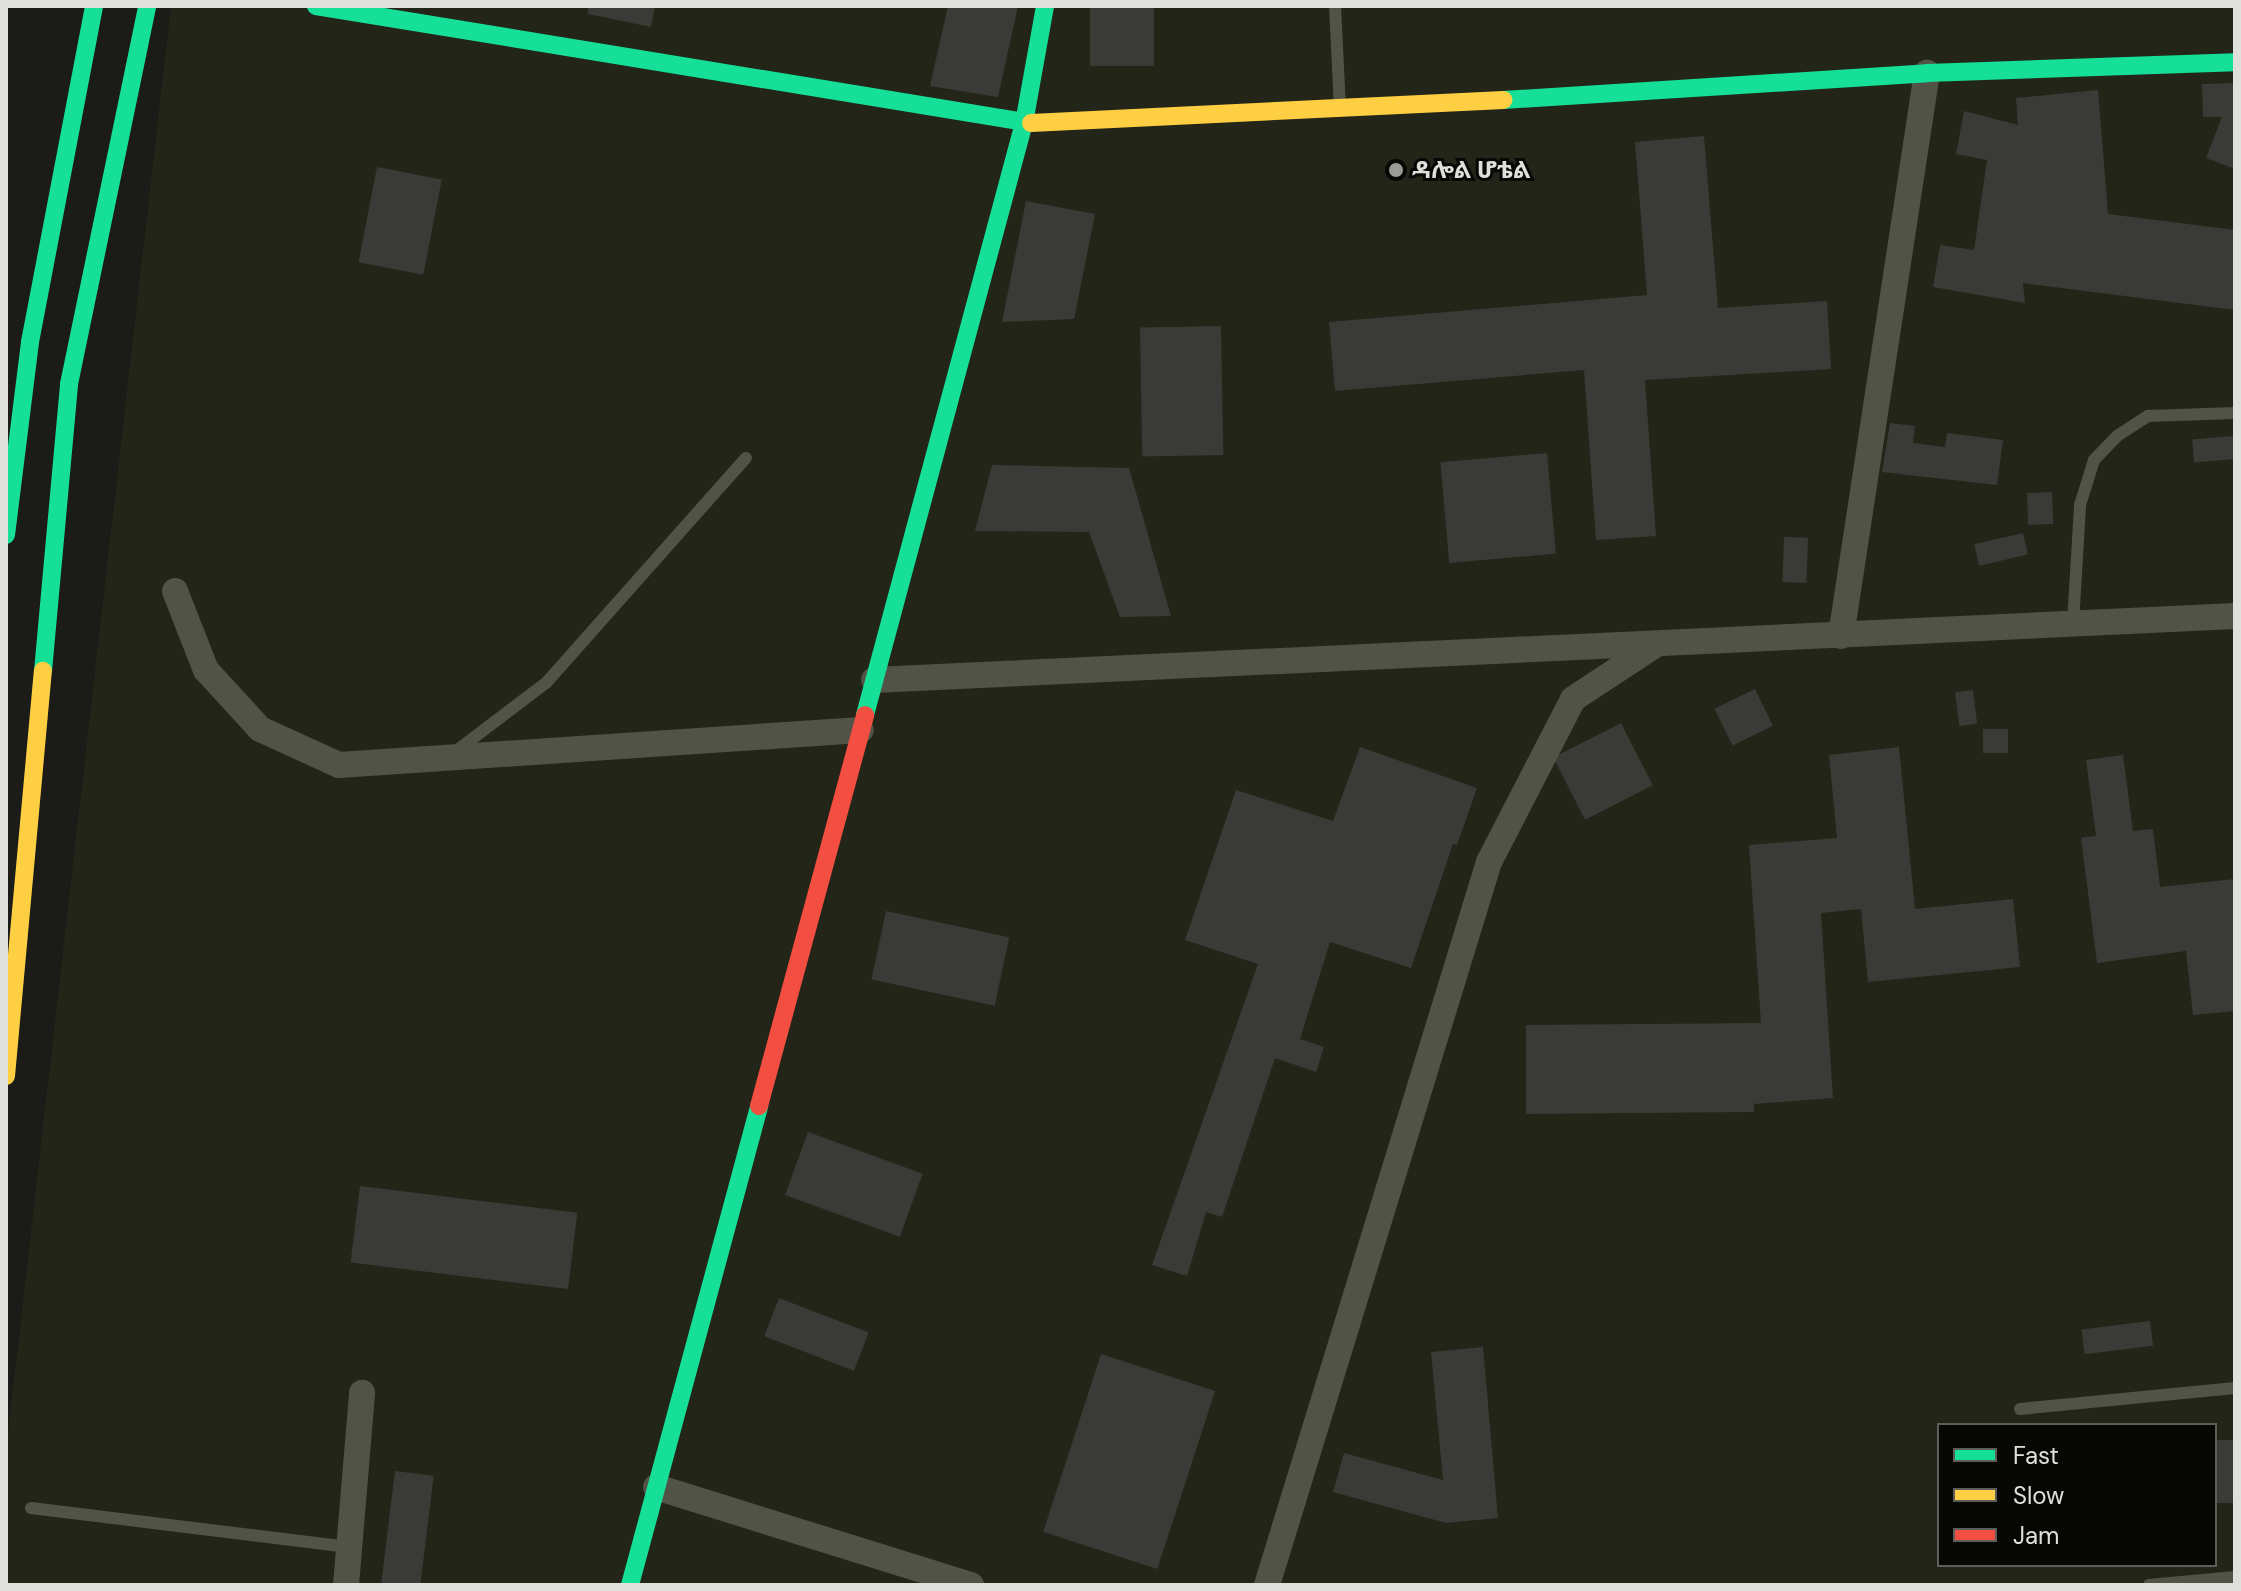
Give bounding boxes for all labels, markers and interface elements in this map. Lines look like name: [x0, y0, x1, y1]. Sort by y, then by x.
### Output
place label: ዳሎል ሆቴል: [1412, 156, 1531, 184]
marker: ዳሎል ሆቴል: [1387, 161, 1405, 179]
legend: [1937, 1423, 2217, 1567]
text: Fast: [2013, 1440, 2059, 1471]
text: Slow: [2013, 1480, 2064, 1511]
text: Jam: [2013, 1520, 2059, 1551]

